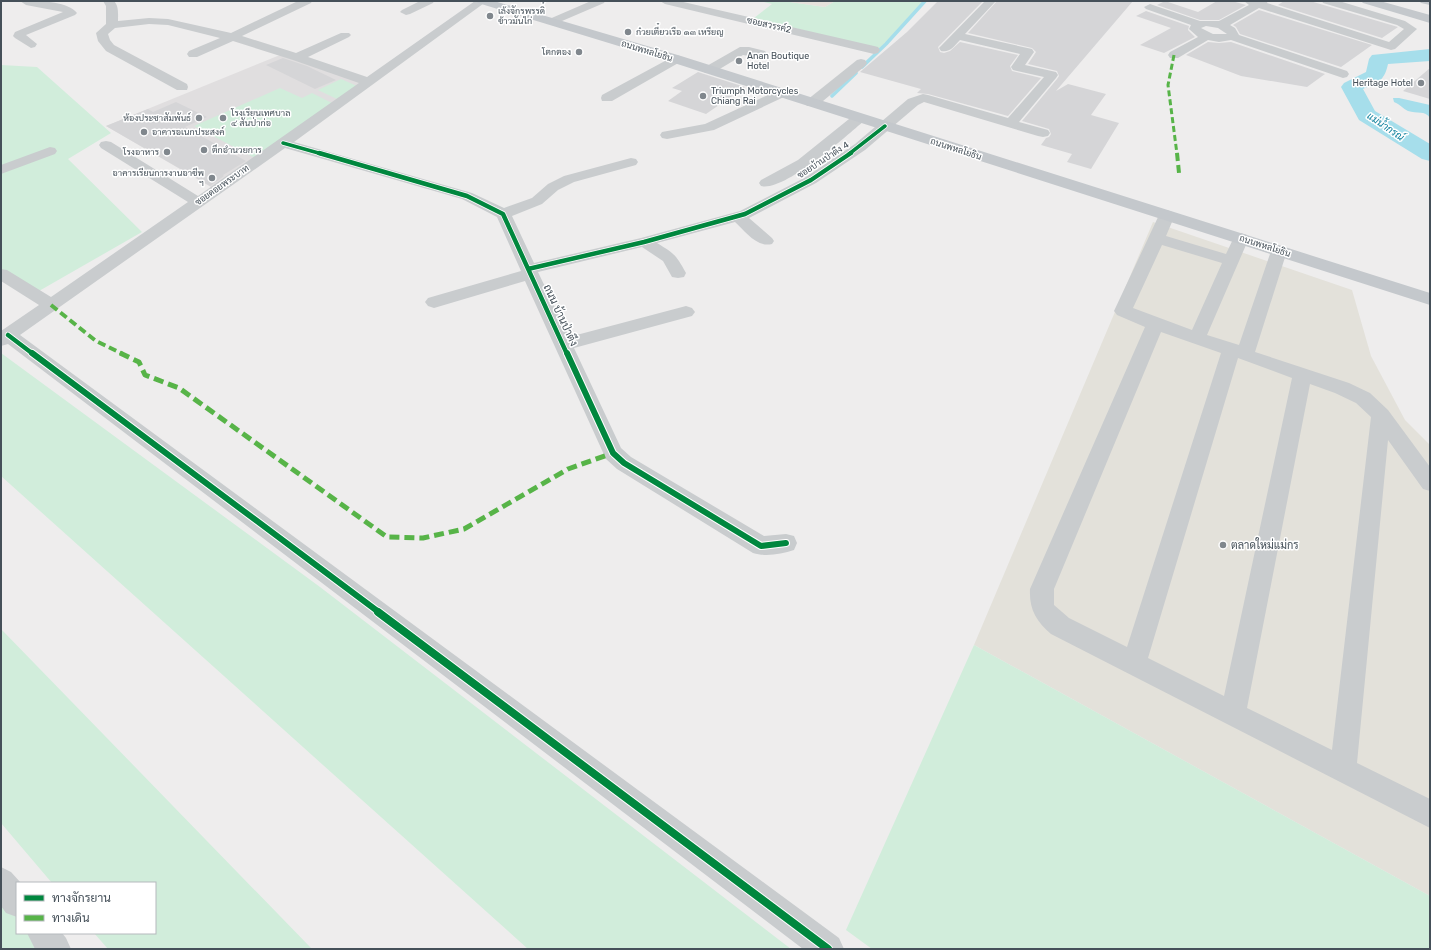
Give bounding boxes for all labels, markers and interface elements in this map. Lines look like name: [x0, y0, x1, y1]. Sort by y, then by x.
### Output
place label: เล้งจักรพรรดิ์ ข้าวมันไก่: [498, 1, 545, 26]
marker: เล้งจักรพรรดิ์ ข้าวมันไก่: [485, 11, 495, 21]
street label: ซอยสวรรค์2: [746, 14, 792, 35]
place label: ก๋วยเตี๋ยวเรือ ๑๓ เหรียญ: [636, 22, 724, 37]
marker: ก๋วยเตี๋ยวเรือ ๑๓ เหรียญ: [623, 27, 633, 37]
street label: ถนนพหลโยธิน: [620, 38, 674, 64]
place label: โตกตอง: [541, 47, 571, 57]
marker: โตกตอง: [574, 47, 584, 57]
place label: Anan Boutique Hotel: [747, 51, 809, 71]
marker: Anan Boutique Hotel: [734, 56, 744, 66]
place label: Heritage Hotel: [1353, 78, 1413, 88]
marker: Heritage Hotel: [1416, 78, 1426, 88]
place label: Triumph Motorcycles Chiang Rai: [711, 86, 799, 106]
marker: Triumph Motorcycles Chiang Rai: [698, 91, 708, 101]
place label: โรงเรียนเทศบาล ๔ สันป่าก่อ: [230, 107, 290, 128]
water label: แม่น้ำกรณ์: [1365, 107, 1410, 145]
place label: ห้องประชาสัมพันธ์: [123, 112, 191, 123]
marker: ห้องประชาสัมพันธ์: [194, 113, 204, 123]
marker: โรงเรียนเทศบาล ๔ สันป่าก่อ: [218, 113, 228, 123]
place label: อาคารอเนกประสงค์: [152, 126, 225, 137]
marker: อาคารอเนกประสงค์: [139, 127, 149, 137]
street label: ถนนพหลโยธิน: [929, 136, 983, 162]
street label: ซอยบ้านป่าตึง 4: [794, 138, 851, 180]
place label: ตึกอำนวยการ: [212, 144, 262, 155]
marker: ตึกอำนวยการ: [199, 145, 209, 155]
place label: โรงอาหาร: [122, 147, 160, 157]
marker: โรงอาหาร: [162, 147, 172, 157]
street label: ซอยดอยพระบาท: [193, 163, 251, 207]
place label: อาคารเรียนการงานอาชีพ ฯ: [113, 167, 204, 188]
marker: อาคารเรียนการงานอาชีพ ฯ: [207, 173, 217, 183]
street label: ถนนพหลโยธิน: [1238, 233, 1292, 259]
street label: ถนน บ้านป่าตึง: [541, 282, 581, 348]
place label: ตลาดใหม่แม่กร: [1231, 537, 1299, 552]
marker: ตลาดใหม่แม่กร: [1218, 540, 1228, 550]
legend: [16, 882, 156, 934]
text: ทางจักรยาน: [52, 891, 111, 905]
text: ทางเดิน: [52, 911, 90, 925]

